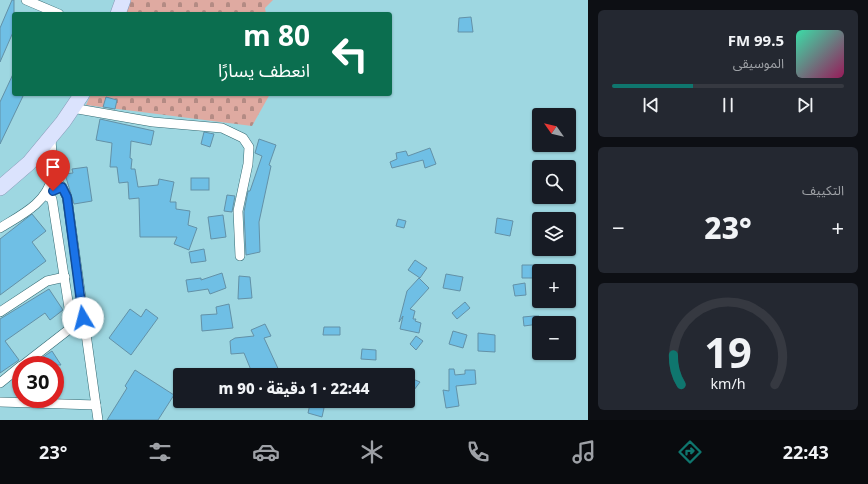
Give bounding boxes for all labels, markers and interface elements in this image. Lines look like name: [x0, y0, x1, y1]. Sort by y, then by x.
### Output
text: 80 m: [243, 16, 310, 54]
icon: left: [324, 28, 376, 80]
text: 99.5 FM: [728, 30, 784, 50]
text: الموسيقى: [733, 54, 784, 72]
text: انعطف يسارًا: [218, 58, 310, 82]
icon: previous: [640, 94, 662, 116]
icon: pause: [717, 94, 739, 116]
icon: next: [794, 94, 816, 116]
north arrow: [532, 108, 576, 152]
map controls: [532, 108, 576, 360]
pin: [36, 150, 70, 191]
icon: arrive: [42, 156, 64, 178]
button: search: [532, 160, 576, 204]
text: التكييف: [802, 181, 844, 199]
text: 23°: [704, 207, 752, 248]
button: layers: [532, 212, 576, 256]
text: −: [612, 212, 625, 242]
text: +: [831, 212, 844, 242]
button: +: [532, 264, 576, 308]
position arrow: [62, 297, 104, 339]
button: −: [532, 316, 576, 360]
text: 19: [704, 323, 752, 379]
speed limit sign: 30: [12, 356, 64, 408]
text: km/h: [710, 373, 746, 392]
text: 22:44 · 1 دقيقة · 90 m: [219, 378, 369, 398]
icon: filters: [146, 438, 174, 466]
icon: car: [252, 438, 280, 466]
icon: climate: [358, 438, 386, 466]
icon: phone: [464, 438, 492, 466]
icon: music: [570, 438, 598, 466]
icon: directions: [676, 438, 704, 466]
text: 23°: [39, 440, 67, 464]
text: 22:43: [783, 440, 829, 464]

